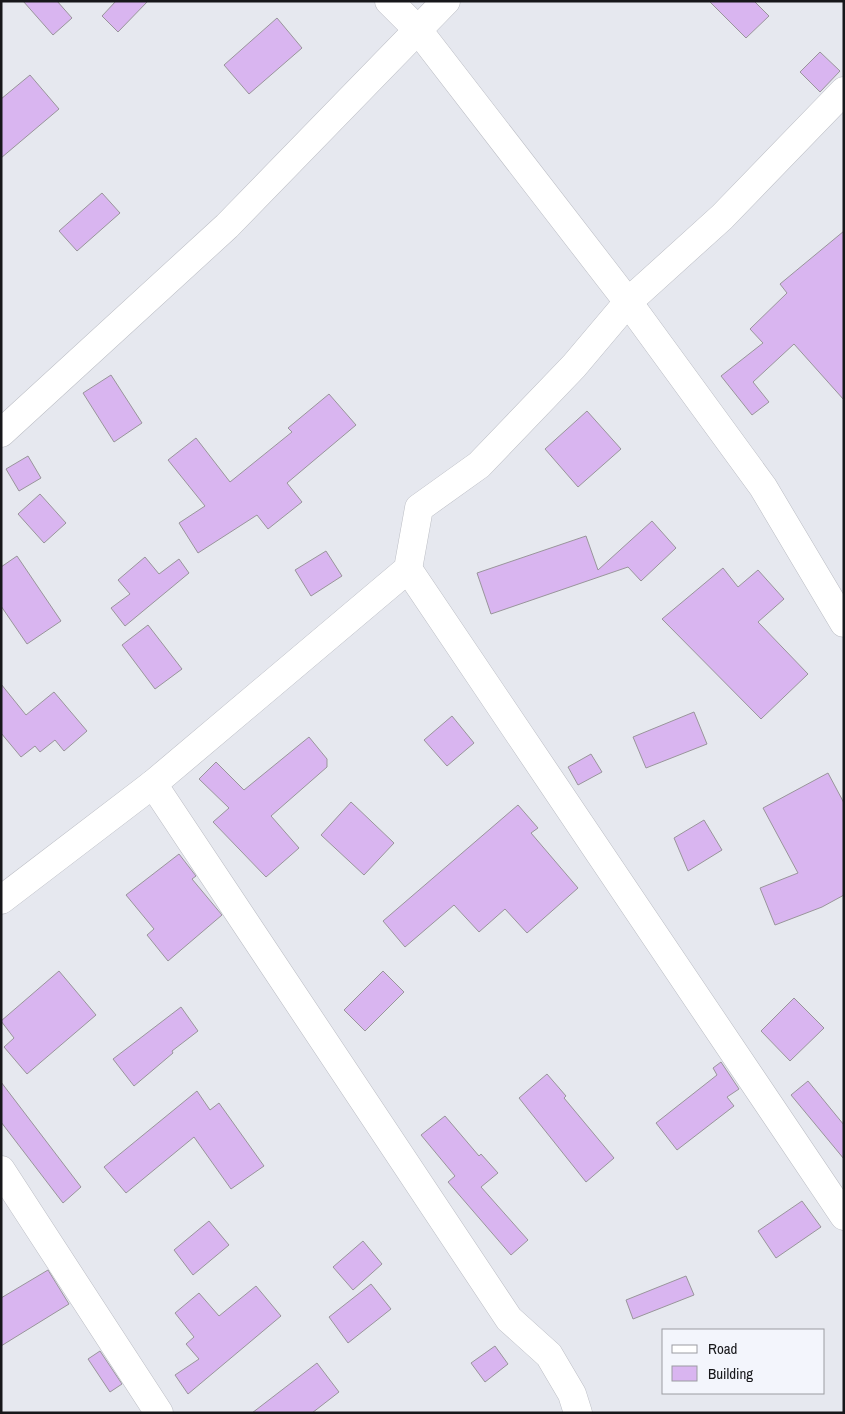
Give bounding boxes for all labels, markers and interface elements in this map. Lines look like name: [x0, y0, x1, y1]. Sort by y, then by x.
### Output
legend: [662, 1329, 825, 1394]
text: Road: [708, 1338, 737, 1359]
text: Building: [708, 1363, 753, 1384]

